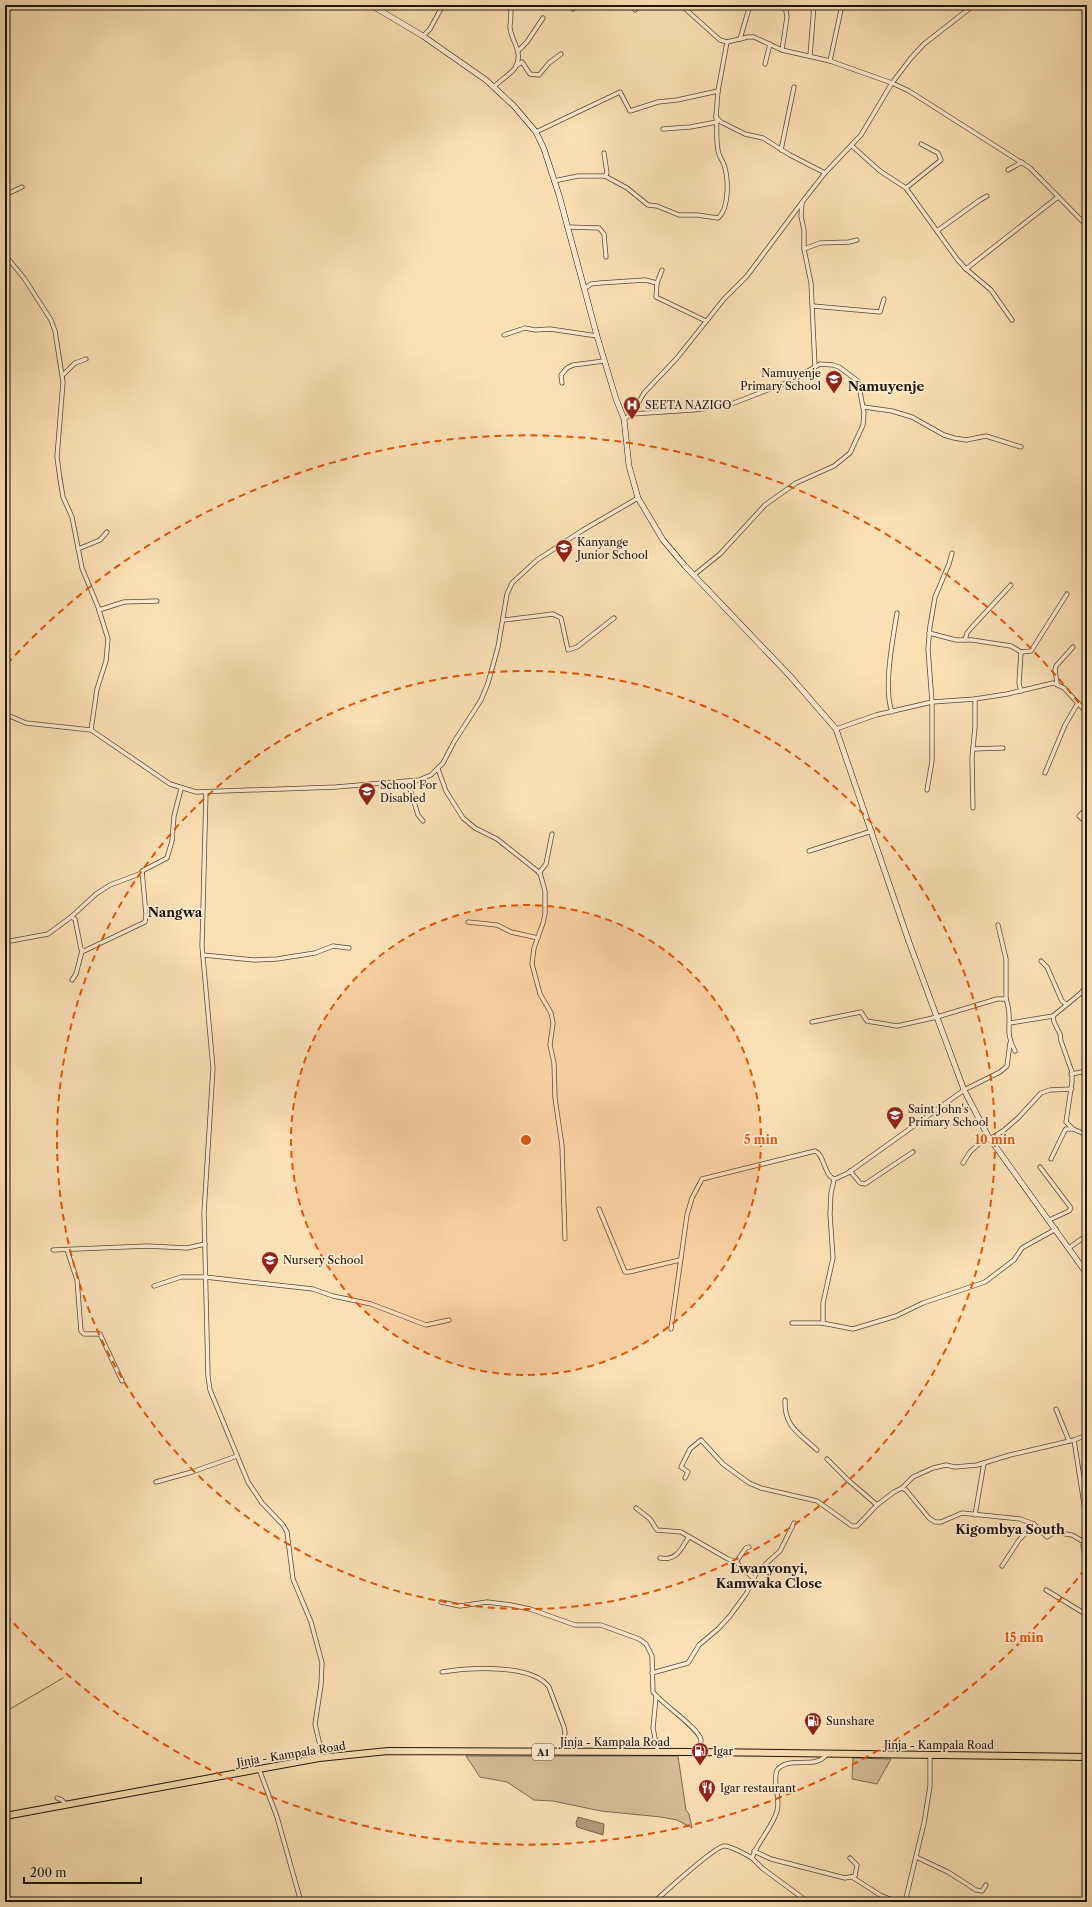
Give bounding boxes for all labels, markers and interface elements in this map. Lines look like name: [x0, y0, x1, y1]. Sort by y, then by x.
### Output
place label: Namuyenje Primary School: [740, 366, 822, 393]
school or university icon: Namuyenje Primary School: [824, 369, 844, 394]
district label: Namuyenje: [848, 378, 924, 394]
hospital icon: SEETA NAZIGO: [622, 395, 642, 420]
place label: SEETA NAZIGO: [645, 398, 732, 412]
place label: Kanyange Junior School: [575, 535, 649, 562]
school or university icon: Kanyange Junior School: [554, 538, 574, 563]
place label: School For Disabled: [380, 778, 437, 805]
school or university icon: School For Disabled: [357, 781, 377, 806]
district label: Nangwa: [148, 904, 203, 920]
place label: Saint John's Primary School: [908, 1102, 989, 1129]
school or university icon: Saint John's Primary School: [885, 1105, 905, 1130]
text: 5 min: [744, 1132, 779, 1147]
text: 10 min: [975, 1132, 1016, 1147]
centre of rings: [519, 1133, 533, 1147]
school or university icon: Nursery School: [260, 1250, 280, 1275]
place label: Nursery School: [283, 1253, 364, 1267]
district label: Kigombya South: [955, 1521, 1065, 1537]
district label: Lwanyonyi, Kamwaka Close: [716, 1560, 822, 1591]
text: 15 min: [1004, 1630, 1045, 1645]
fuel station icon: Sunshare: [803, 1711, 823, 1736]
place label: Sunshare: [826, 1714, 874, 1728]
street label: Jinja - Kampala Road: [558, 1735, 670, 1749]
street label: Jinja - Kampala Road: [234, 1738, 347, 1770]
street label: Jinja - Kampala Road: [882, 1738, 994, 1752]
fuel station icon: Igar: [690, 1741, 710, 1766]
road number: A1: [532, 1744, 554, 1760]
place label: Igar: [713, 1744, 734, 1758]
restaurant icon: Igar restaurant: [697, 1778, 717, 1803]
place label: Igar restaurant: [720, 1781, 796, 1795]
scale bar: [24, 1859, 141, 1885]
text: 200 m: [30, 1865, 67, 1880]

